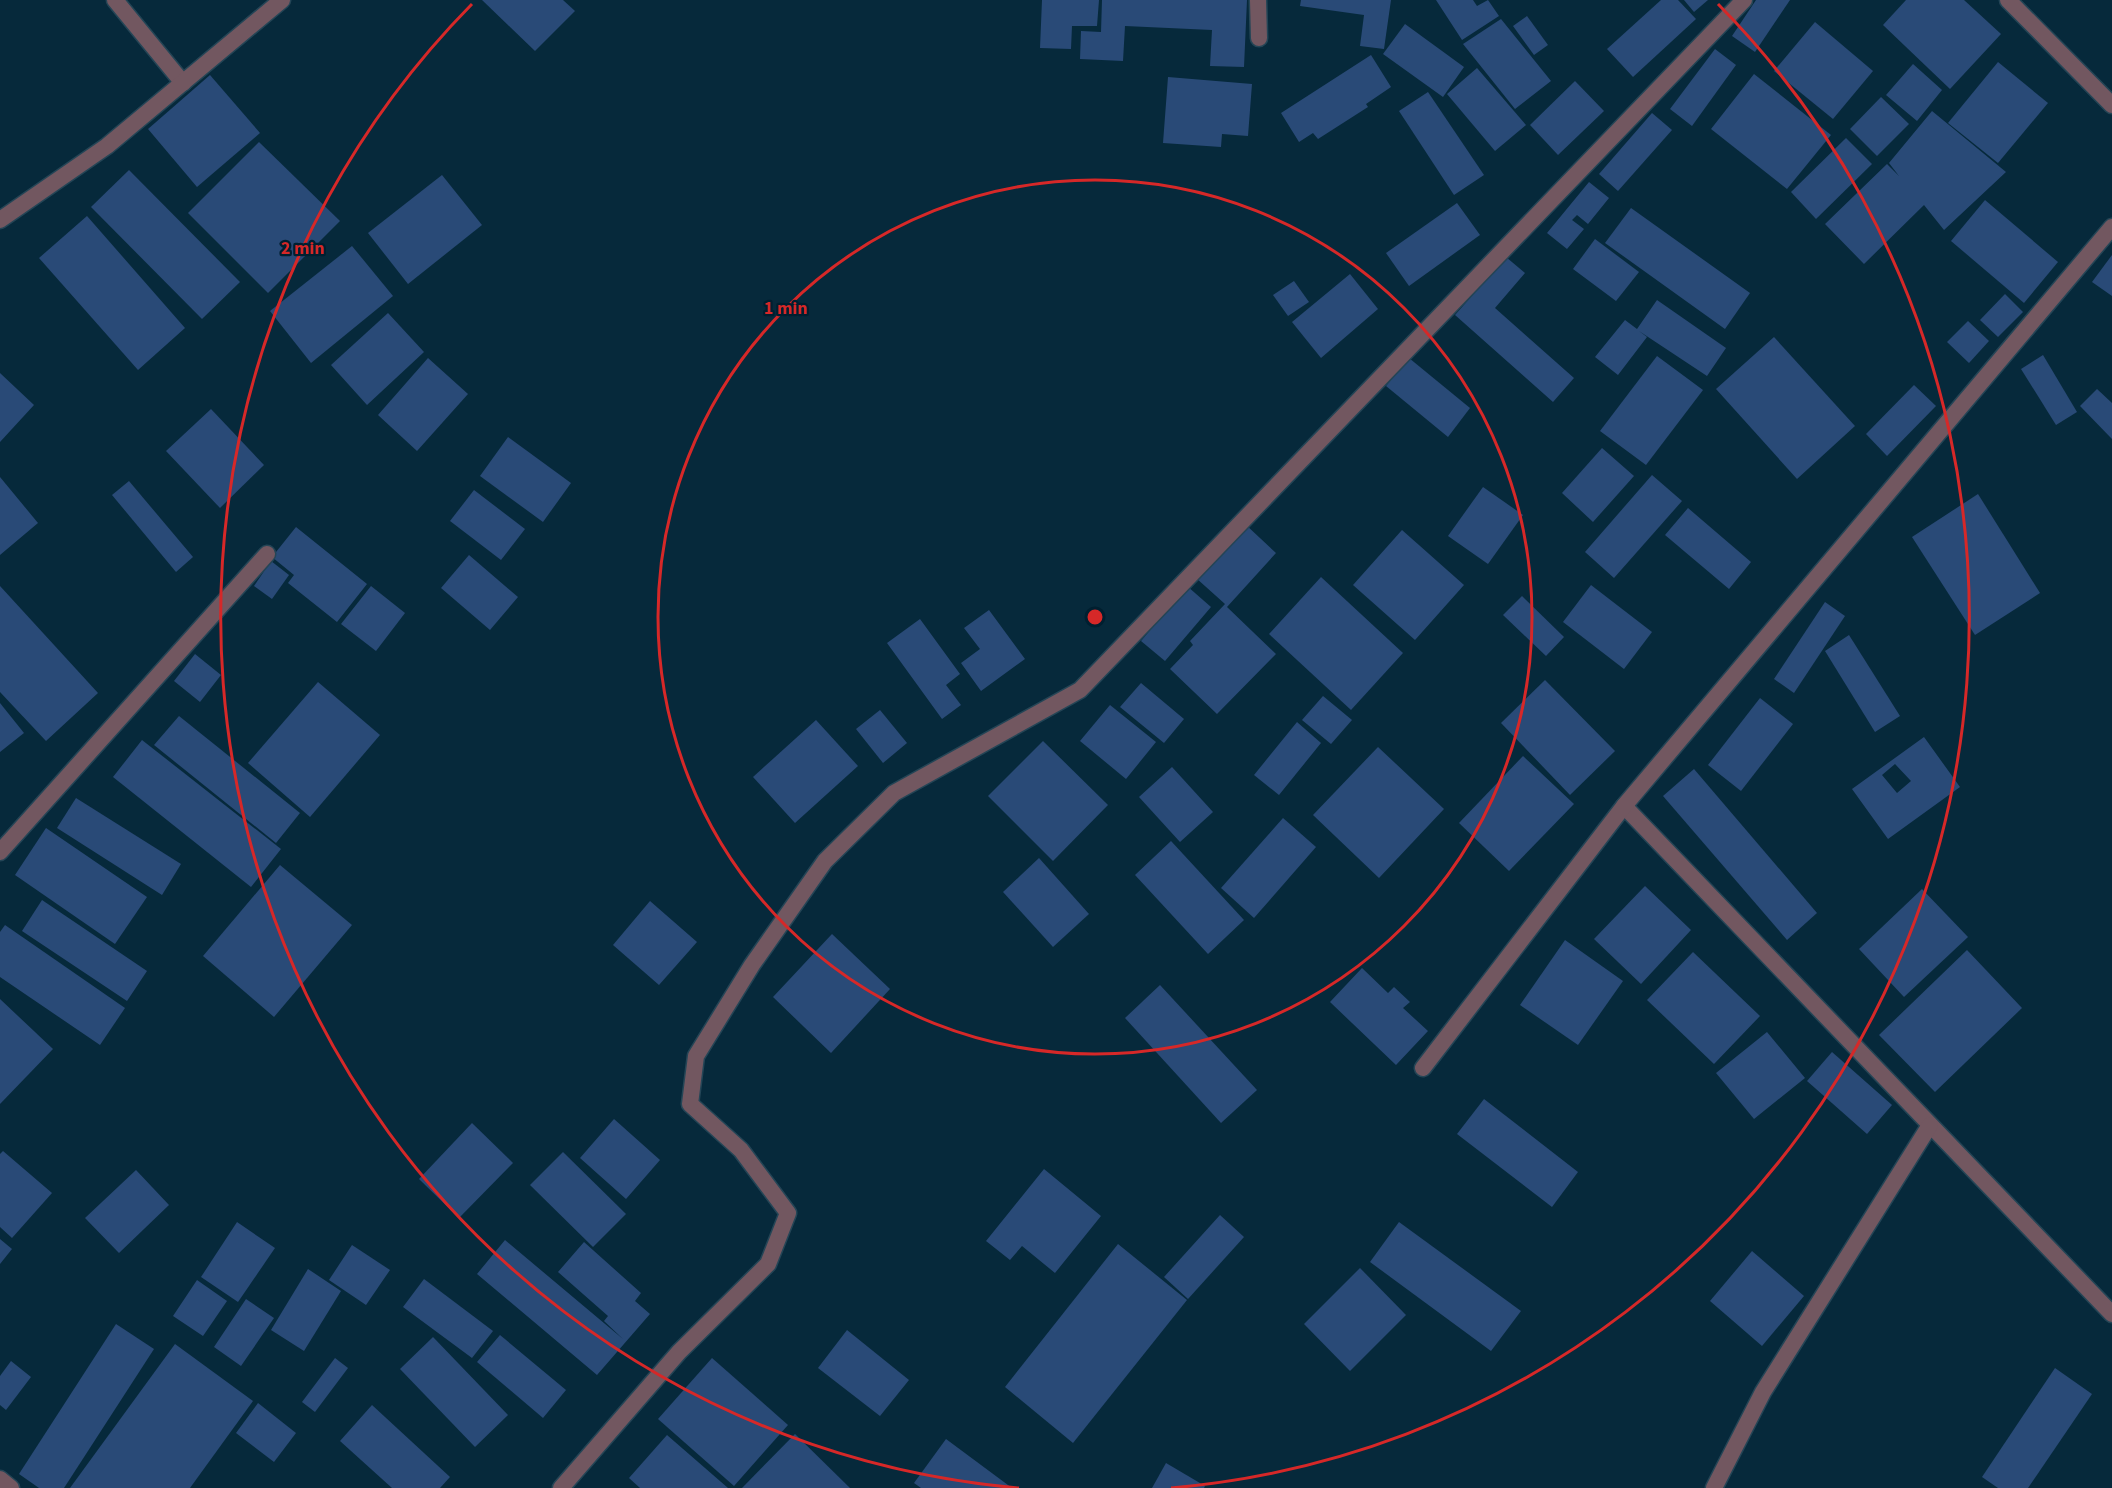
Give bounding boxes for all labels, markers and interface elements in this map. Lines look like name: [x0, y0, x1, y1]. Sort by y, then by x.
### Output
text: 2 min: [281, 236, 325, 261]
text: 1 min: [764, 296, 808, 321]
centre of rings: [1085, 607, 1105, 627]

